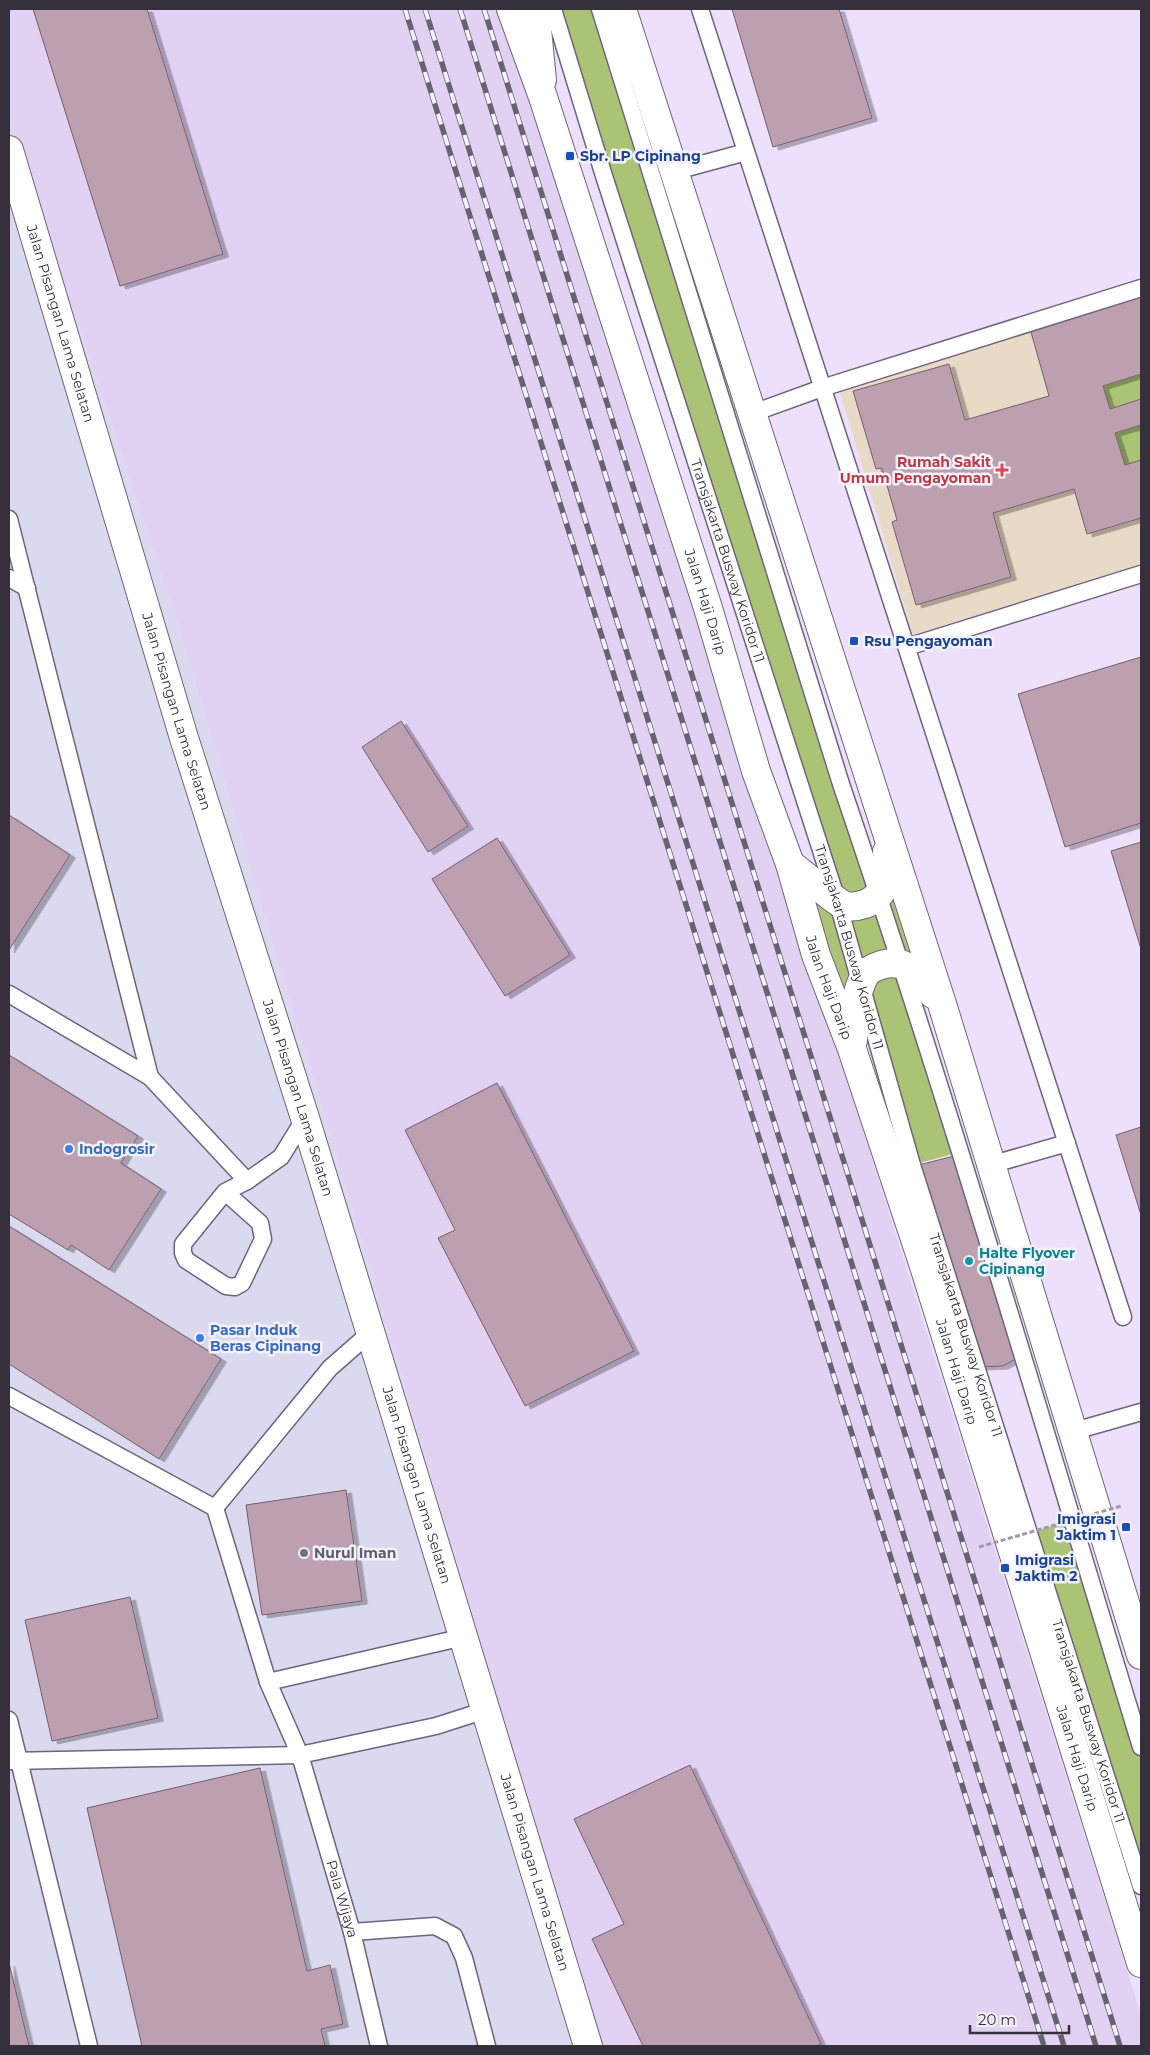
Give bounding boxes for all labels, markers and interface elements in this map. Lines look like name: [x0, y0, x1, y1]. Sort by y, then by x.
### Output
place label: Sbr. LP Cipinang: [580, 147, 701, 165]
marker: Sbr. LP Cipinang: [564, 150, 576, 162]
street label: Jalan Pisangan Lama Selatan: [22, 221, 99, 425]
place label: Rumah Sakit Umum Pengayoman: [840, 453, 991, 487]
street label: Transjakarta Busway Koridor 11: [687, 457, 769, 665]
marker: Rumah Sakit Umum Pengayoman: [995, 463, 1009, 477]
street label: Jalan Haji Darip: [680, 546, 730, 657]
street label: Jalan Pisangan Lama Selatan: [138, 610, 215, 812]
place label: Rsu Pengayoman: [864, 632, 993, 650]
marker: Rsu Pengayoman: [848, 635, 860, 647]
street label: Transjakarta Busway Koridor 11: [811, 842, 888, 1052]
street label: Jalan Haji Darip: [802, 932, 857, 1042]
street label: Jalan Pisangan Lama Selatan: [258, 996, 337, 1199]
place label: Indogrosir: [79, 1140, 155, 1158]
marker: Indogrosir: [63, 1143, 75, 1155]
street label: Transjakarta Busway Koridor 11: [925, 1231, 1007, 1439]
place label: Halte Flyover Cipinang: [979, 1244, 1075, 1278]
marker: Halte Flyover Cipinang: [963, 1255, 975, 1267]
street label: Jalan Haji Darip: [932, 1315, 982, 1427]
place label: Pasar Induk Beras Cipinang: [210, 1321, 321, 1355]
marker: Pasar Induk Beras Cipinang: [194, 1332, 206, 1344]
street label: Jalan Pisangan Lama Selatan: [378, 1383, 456, 1586]
place label: Imigrasi Jaktim 1: [1055, 1510, 1116, 1544]
marker: Imigrasi Jaktim 1: [1120, 1521, 1132, 1533]
place label: Nurul Iman: [314, 1544, 396, 1562]
marker: Nurul Iman: [298, 1547, 310, 1559]
place label: Imigrasi Jaktim 2: [1014, 1551, 1078, 1585]
marker: Imigrasi Jaktim 2: [999, 1562, 1011, 1574]
street label: Transjakarta Busway Koridor 11: [1048, 1617, 1129, 1825]
street label: Jalan Haji Darip: [1052, 1702, 1102, 1813]
street label: Jalan Pisangan Lama Selatan: [496, 1771, 574, 1973]
street label: Pala Wijaya: [322, 1858, 362, 1940]
scale bar: [970, 2002, 1069, 2034]
text: 20 m: [978, 2010, 1016, 2029]

